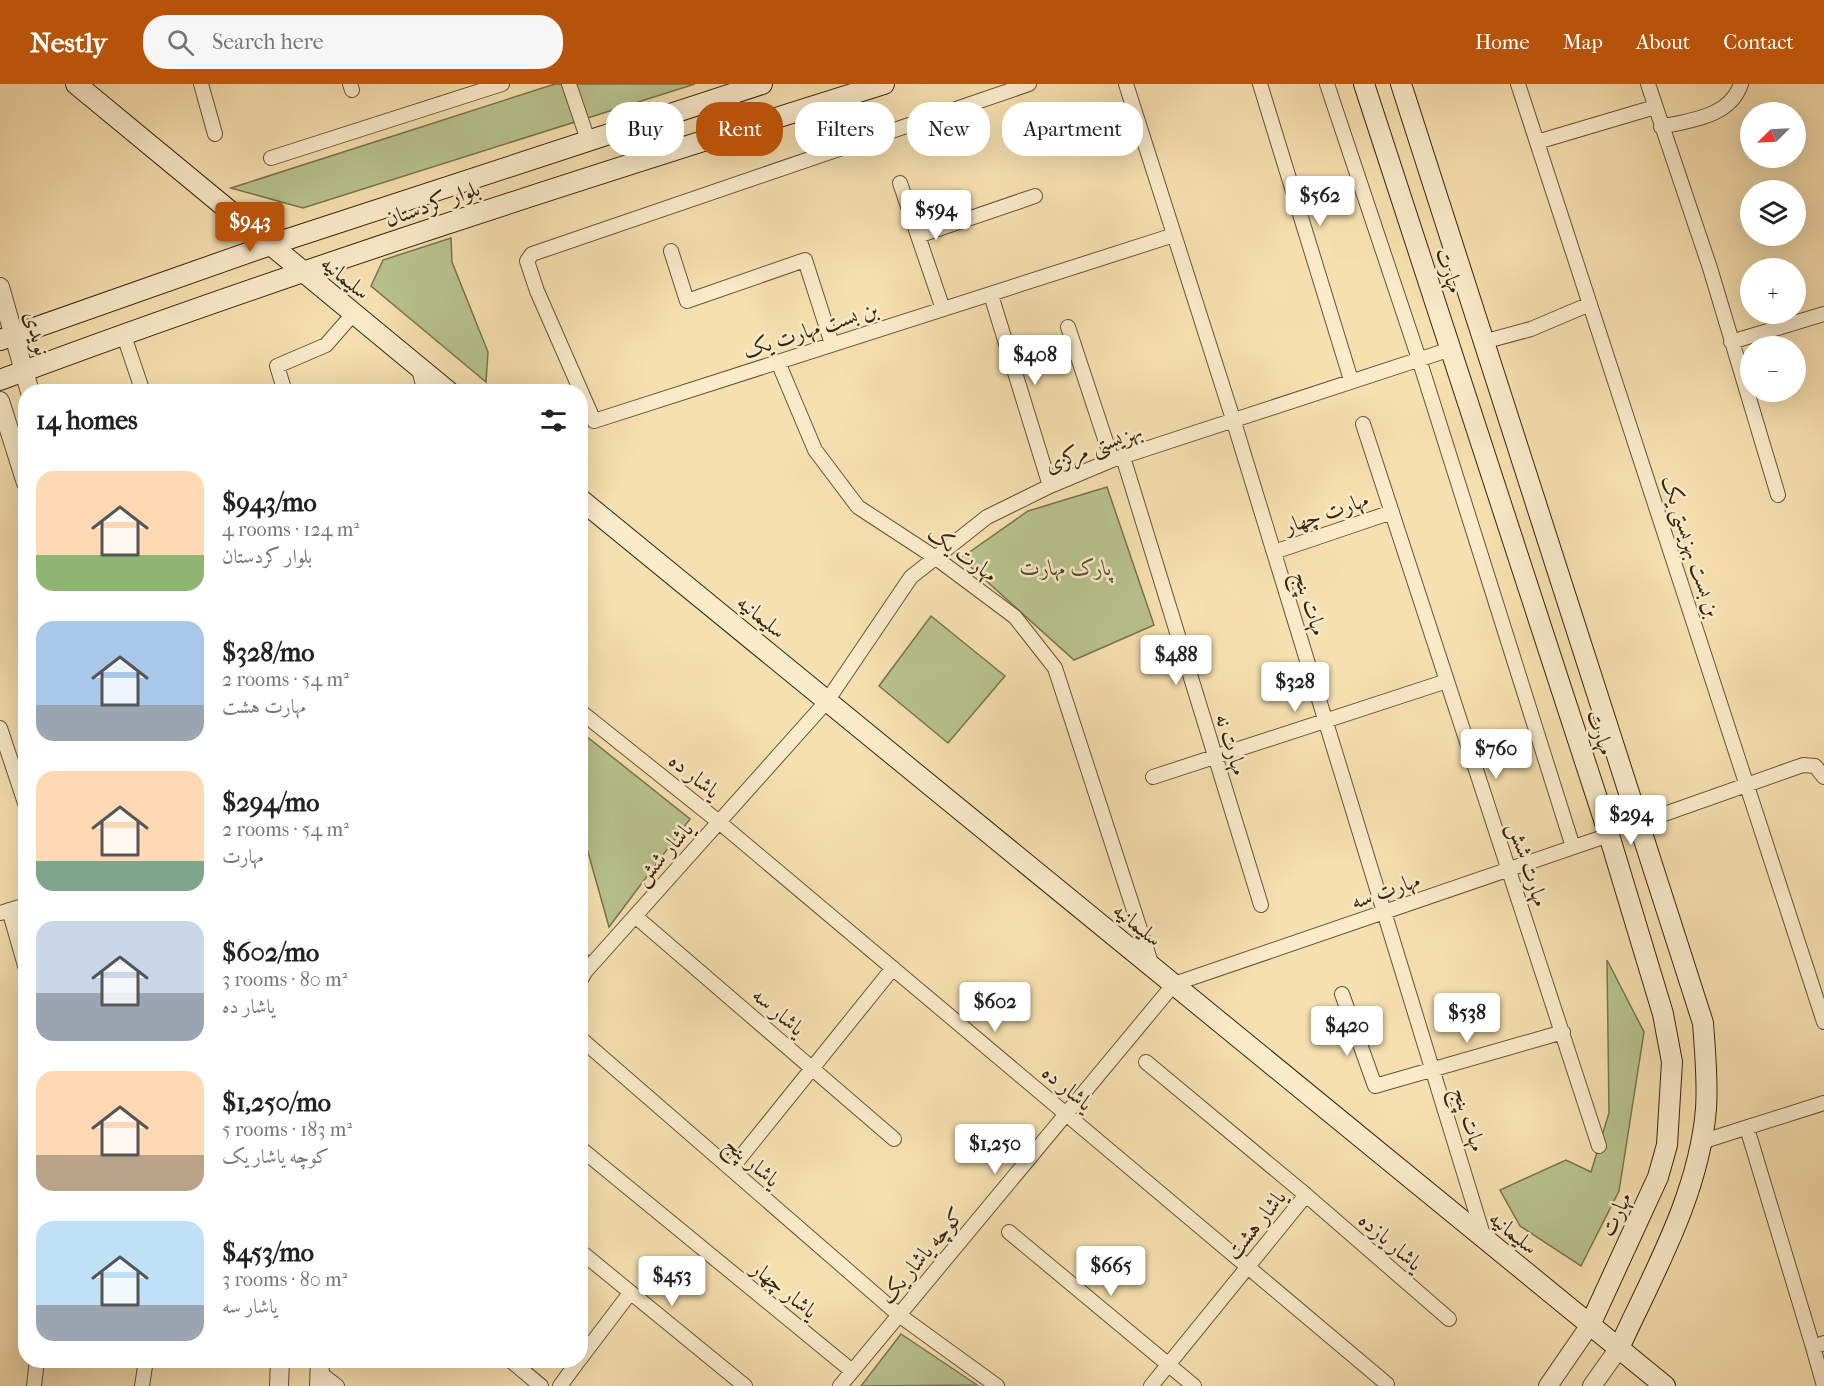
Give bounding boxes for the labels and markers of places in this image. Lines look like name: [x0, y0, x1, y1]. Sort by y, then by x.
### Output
pin: $562: [1284, 176, 1356, 227]
pin: $594: [900, 190, 972, 241]
pin: $943: [214, 202, 286, 253]
pin: $408: [999, 335, 1071, 386]
pin: $488: [1140, 635, 1212, 686]
pin: $328: [1259, 662, 1331, 713]
pin: $760: [1460, 729, 1532, 780]
pin: $294: [1595, 795, 1667, 846]
pin: $602: [959, 982, 1031, 1033]
pin: $538: [1431, 993, 1503, 1044]
pin: $420: [1311, 1006, 1383, 1057]
pin: $1,250: [946, 1124, 1044, 1175]
pin: $665: [1075, 1246, 1147, 1297]
pin: $453: [636, 1256, 708, 1307]

